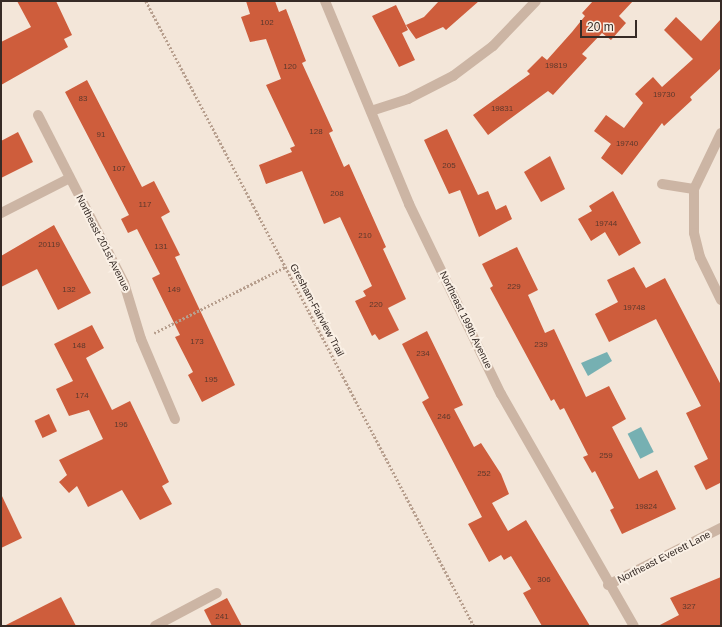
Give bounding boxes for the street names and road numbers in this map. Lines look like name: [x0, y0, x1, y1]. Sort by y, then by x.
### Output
street label: Northeast 201st Avenue: [73, 193, 133, 293]
street label: Gresham-Fairview Trail: [287, 261, 347, 359]
street label: Northeast 199th Avenue: [437, 269, 495, 371]
street label: Northeast Everett Lane: [615, 528, 713, 586]

